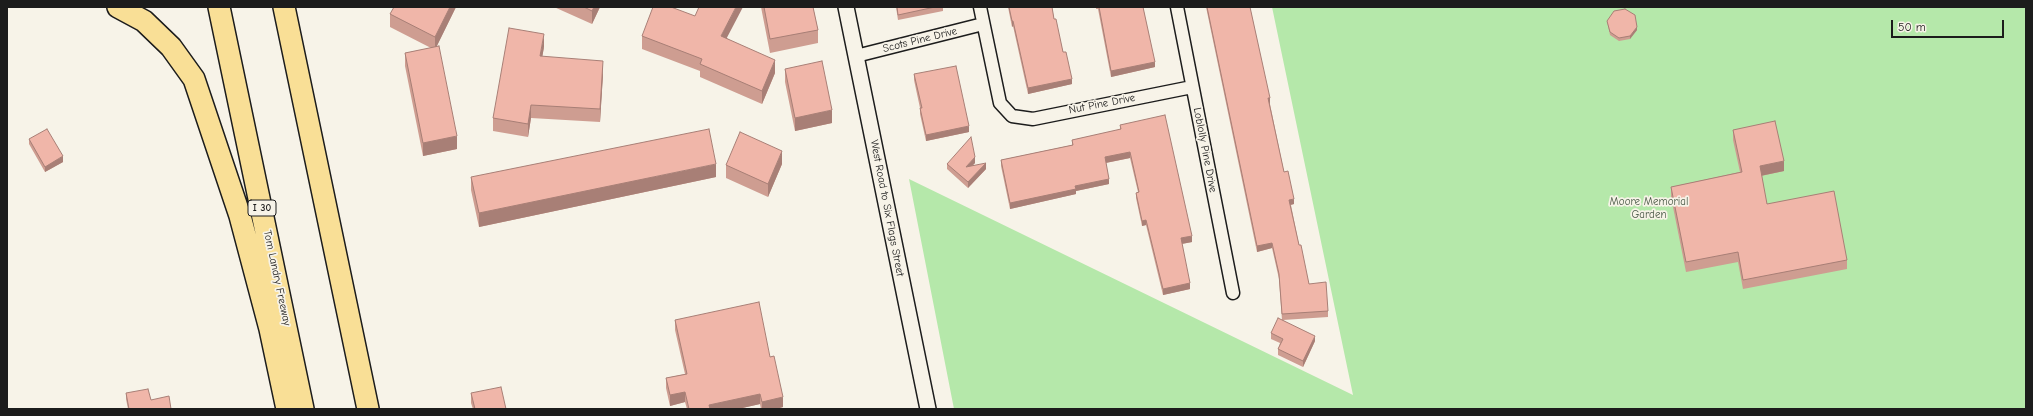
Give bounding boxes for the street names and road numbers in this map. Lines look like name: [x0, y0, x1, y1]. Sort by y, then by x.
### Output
street label: Scots Pine Drive: [881, 24, 959, 56]
street label: Nut Pine Drive: [1068, 91, 1136, 117]
street label: Loblolly Pine Drive: [1190, 106, 1220, 194]
street label: West Road to Six Flags Street: [867, 139, 907, 277]
road number: I 30: [248, 200, 276, 216]
street label: Tom Landry Freeway: [260, 229, 294, 327]

